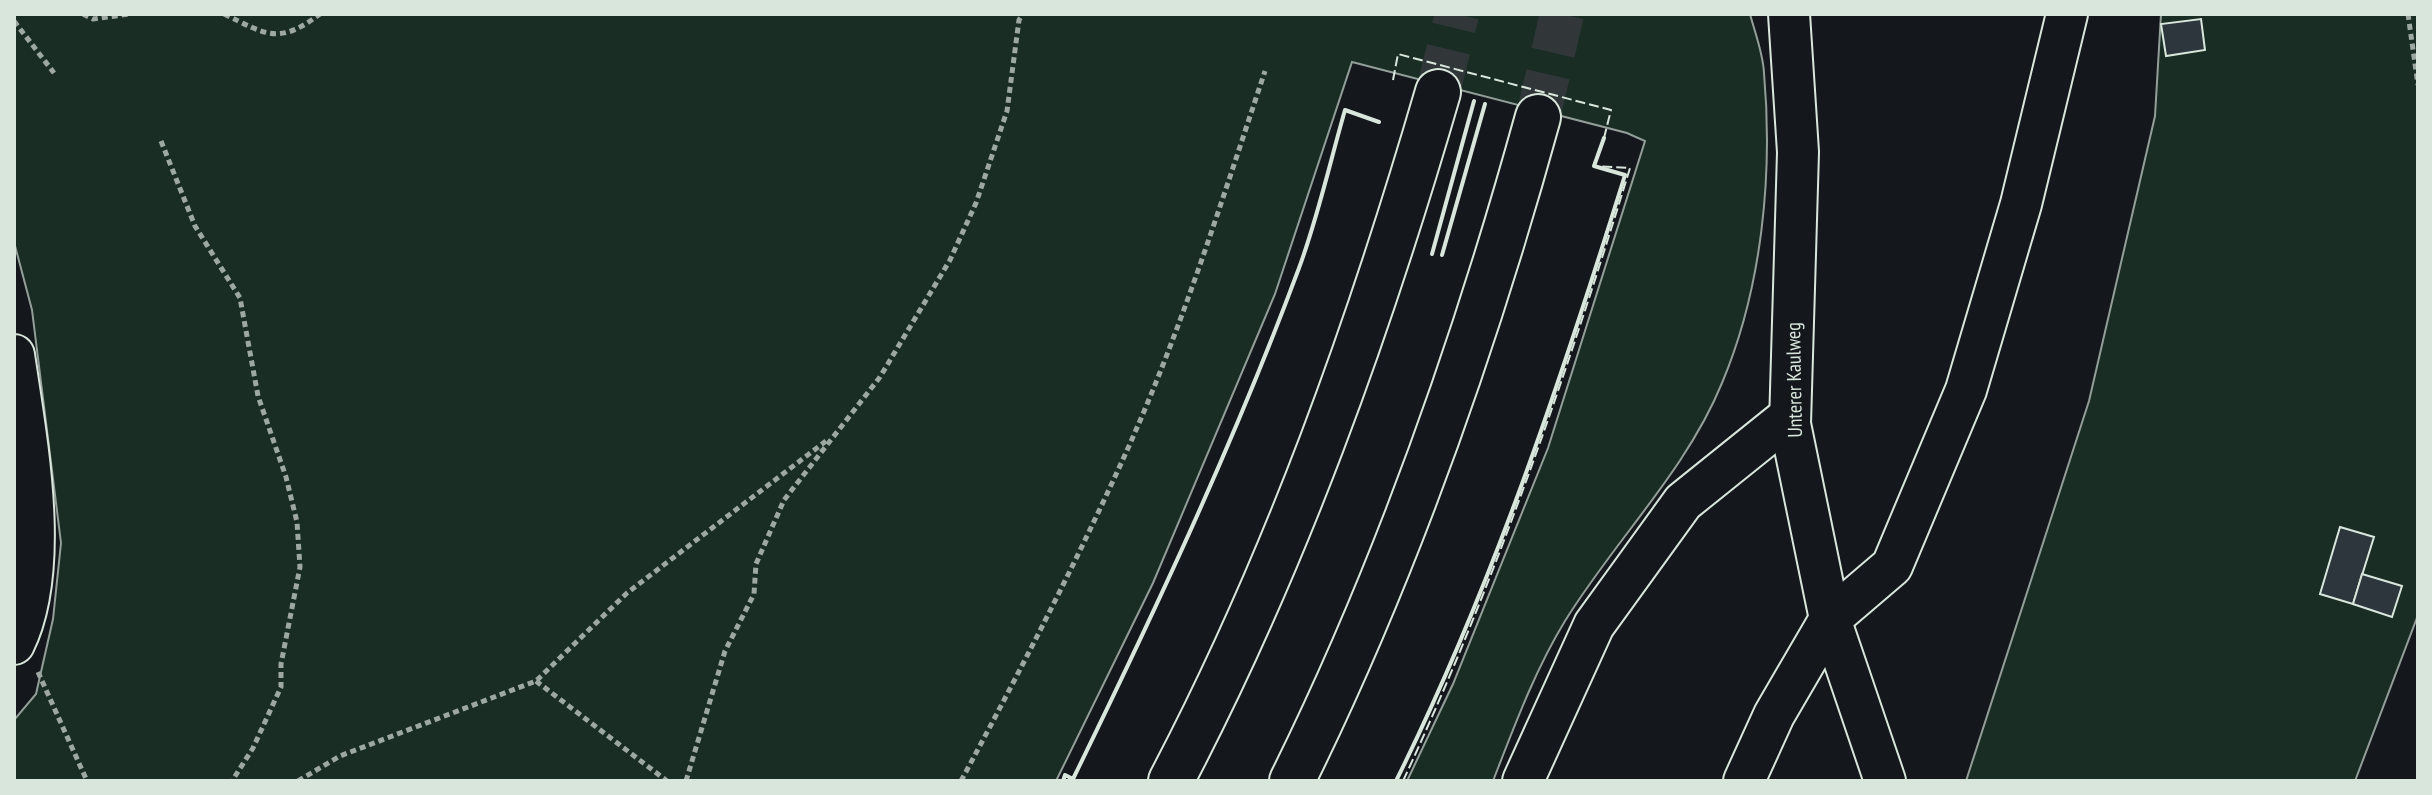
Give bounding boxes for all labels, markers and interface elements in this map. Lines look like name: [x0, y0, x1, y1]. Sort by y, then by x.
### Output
street label: Unterer Kaulweg: [1780, 322, 1808, 438]

